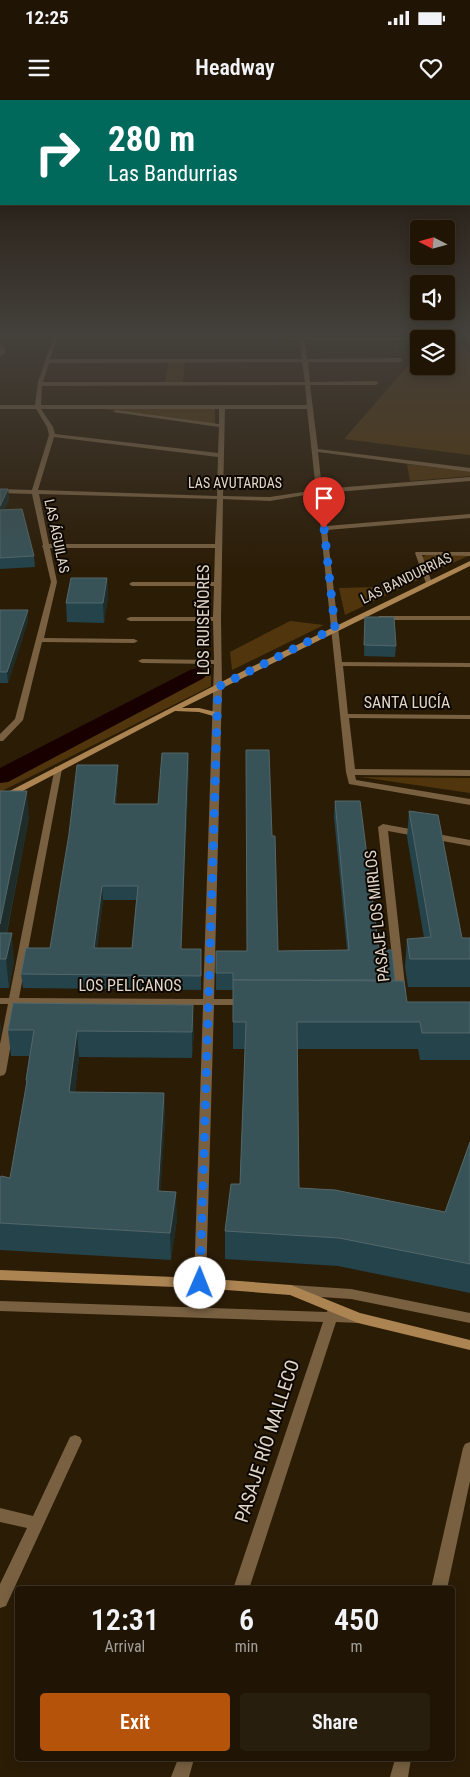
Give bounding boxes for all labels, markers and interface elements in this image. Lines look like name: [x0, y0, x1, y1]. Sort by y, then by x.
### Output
text: 12:25: [25, 6, 69, 29]
icon: menu: [25, 54, 53, 82]
icon: heart: [417, 54, 445, 82]
text: Headway: [195, 55, 275, 80]
text: 280 m: [108, 119, 195, 160]
icon: right: [25, 120, 90, 185]
text: Las Bandurrias: [108, 161, 238, 186]
north arrow: [410, 220, 455, 265]
map controls: [410, 220, 455, 375]
button: sound: [410, 275, 455, 320]
button: layers: [410, 330, 455, 375]
street label: LAS AVUTARDAS: [188, 475, 282, 491]
pin: [303, 477, 345, 528]
icon: arrive: [310, 484, 338, 512]
street label: LAS ÁGUILAS: [41, 497, 74, 574]
street label: LAS BANDURRIAS: [358, 549, 454, 607]
street label: LOS RUISEÑORES: [193, 565, 213, 675]
street label: SANTA LUCÍA: [364, 693, 450, 712]
street label: PASAJE LOS MIRLOS: [361, 849, 393, 983]
street label: LOS PELÍCANOS: [78, 976, 182, 995]
position arrow: [173, 1256, 225, 1308]
street label: PASAJE RÍO MALLECO: [230, 1357, 304, 1525]
text: 12:31: [91, 1602, 159, 1637]
text: 6: [239, 1602, 254, 1637]
text: 450: [334, 1602, 379, 1637]
text: Arrival: [105, 1637, 145, 1656]
text: min: [235, 1637, 258, 1656]
text: m: [351, 1637, 363, 1656]
button: Exit: [40, 1693, 230, 1751]
button: Share: [240, 1693, 430, 1751]

